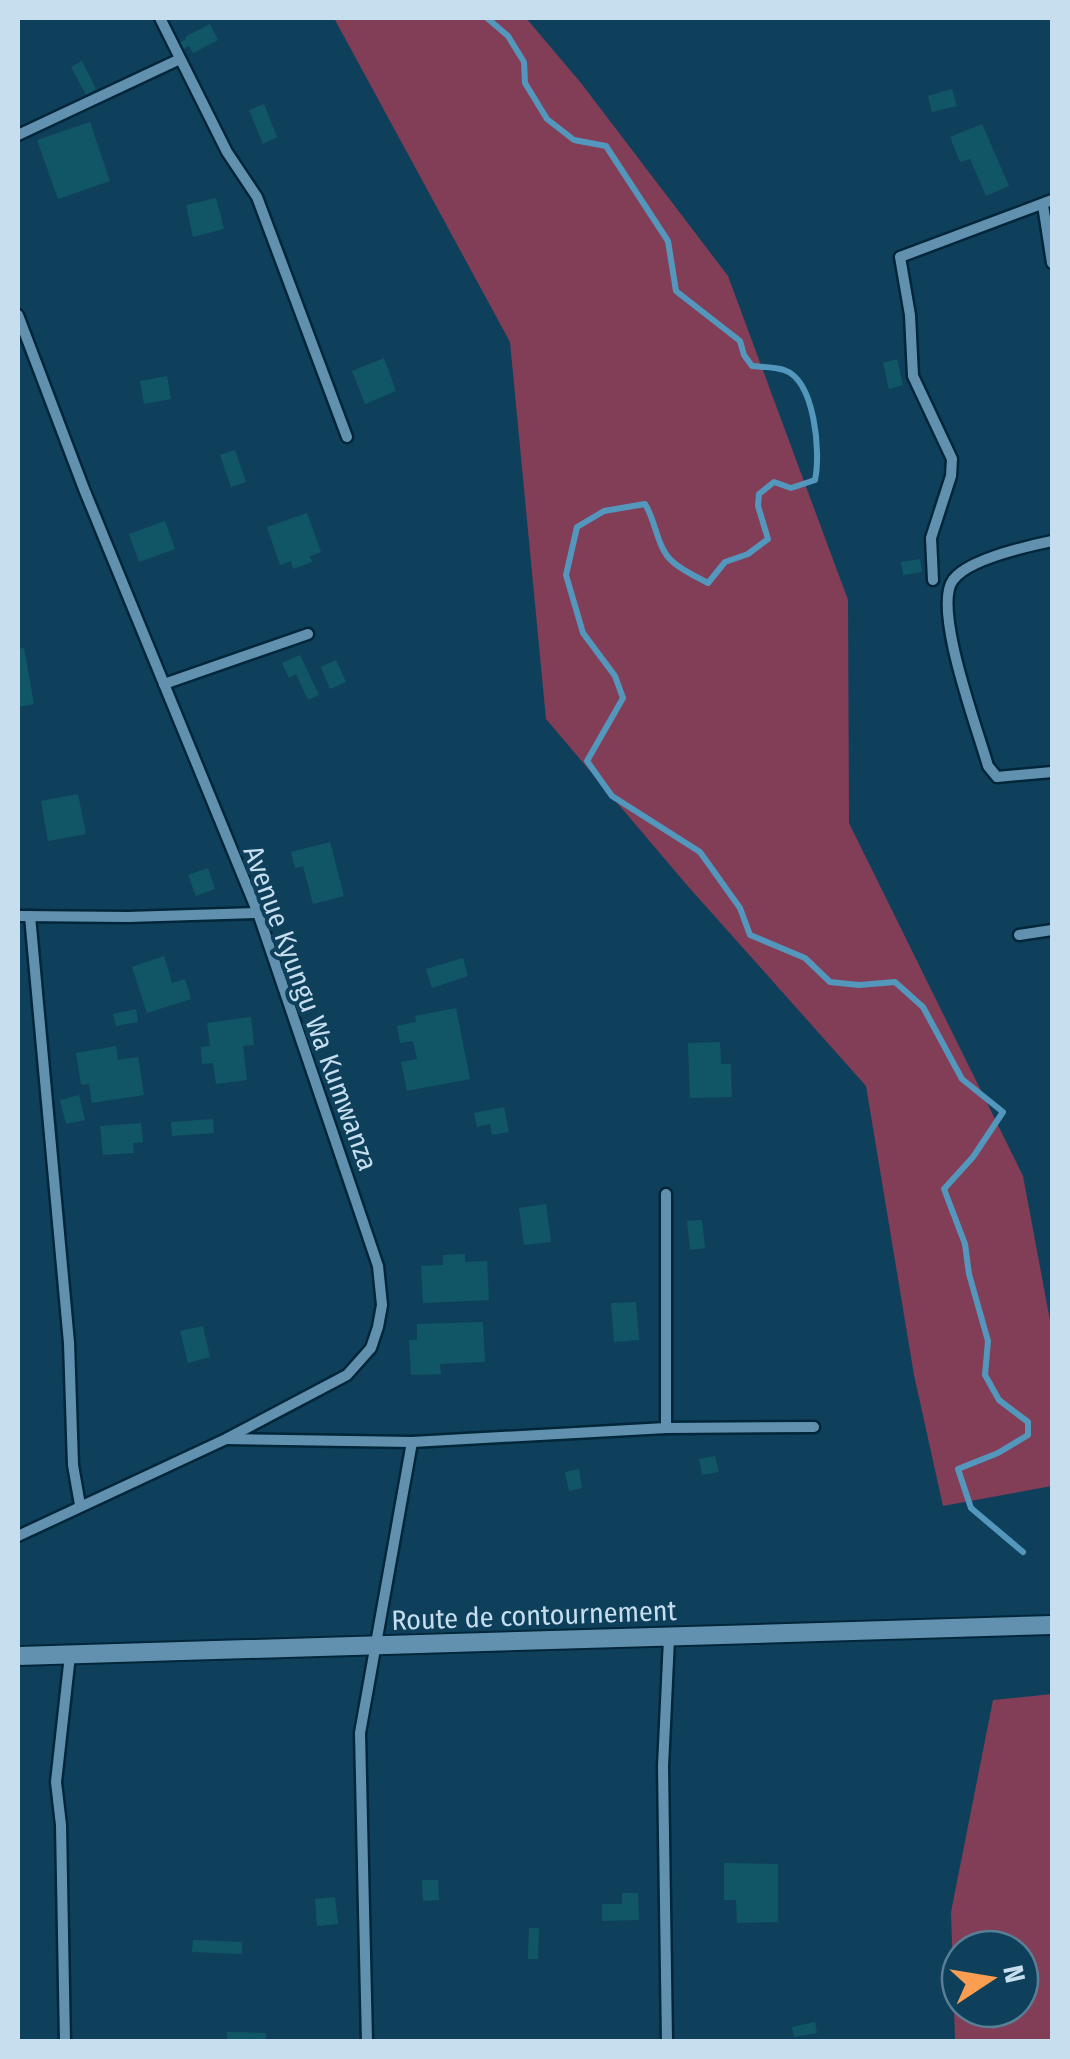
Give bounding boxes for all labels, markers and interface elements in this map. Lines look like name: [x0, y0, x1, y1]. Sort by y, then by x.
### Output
street label: Avenue Kyungu Wa Kumwanza: [236, 841, 385, 1175]
street label: Route de contournement: [391, 1594, 678, 1637]
north arrow: [940, 1929, 1040, 2029]
text: N: [996, 1962, 1032, 1986]

